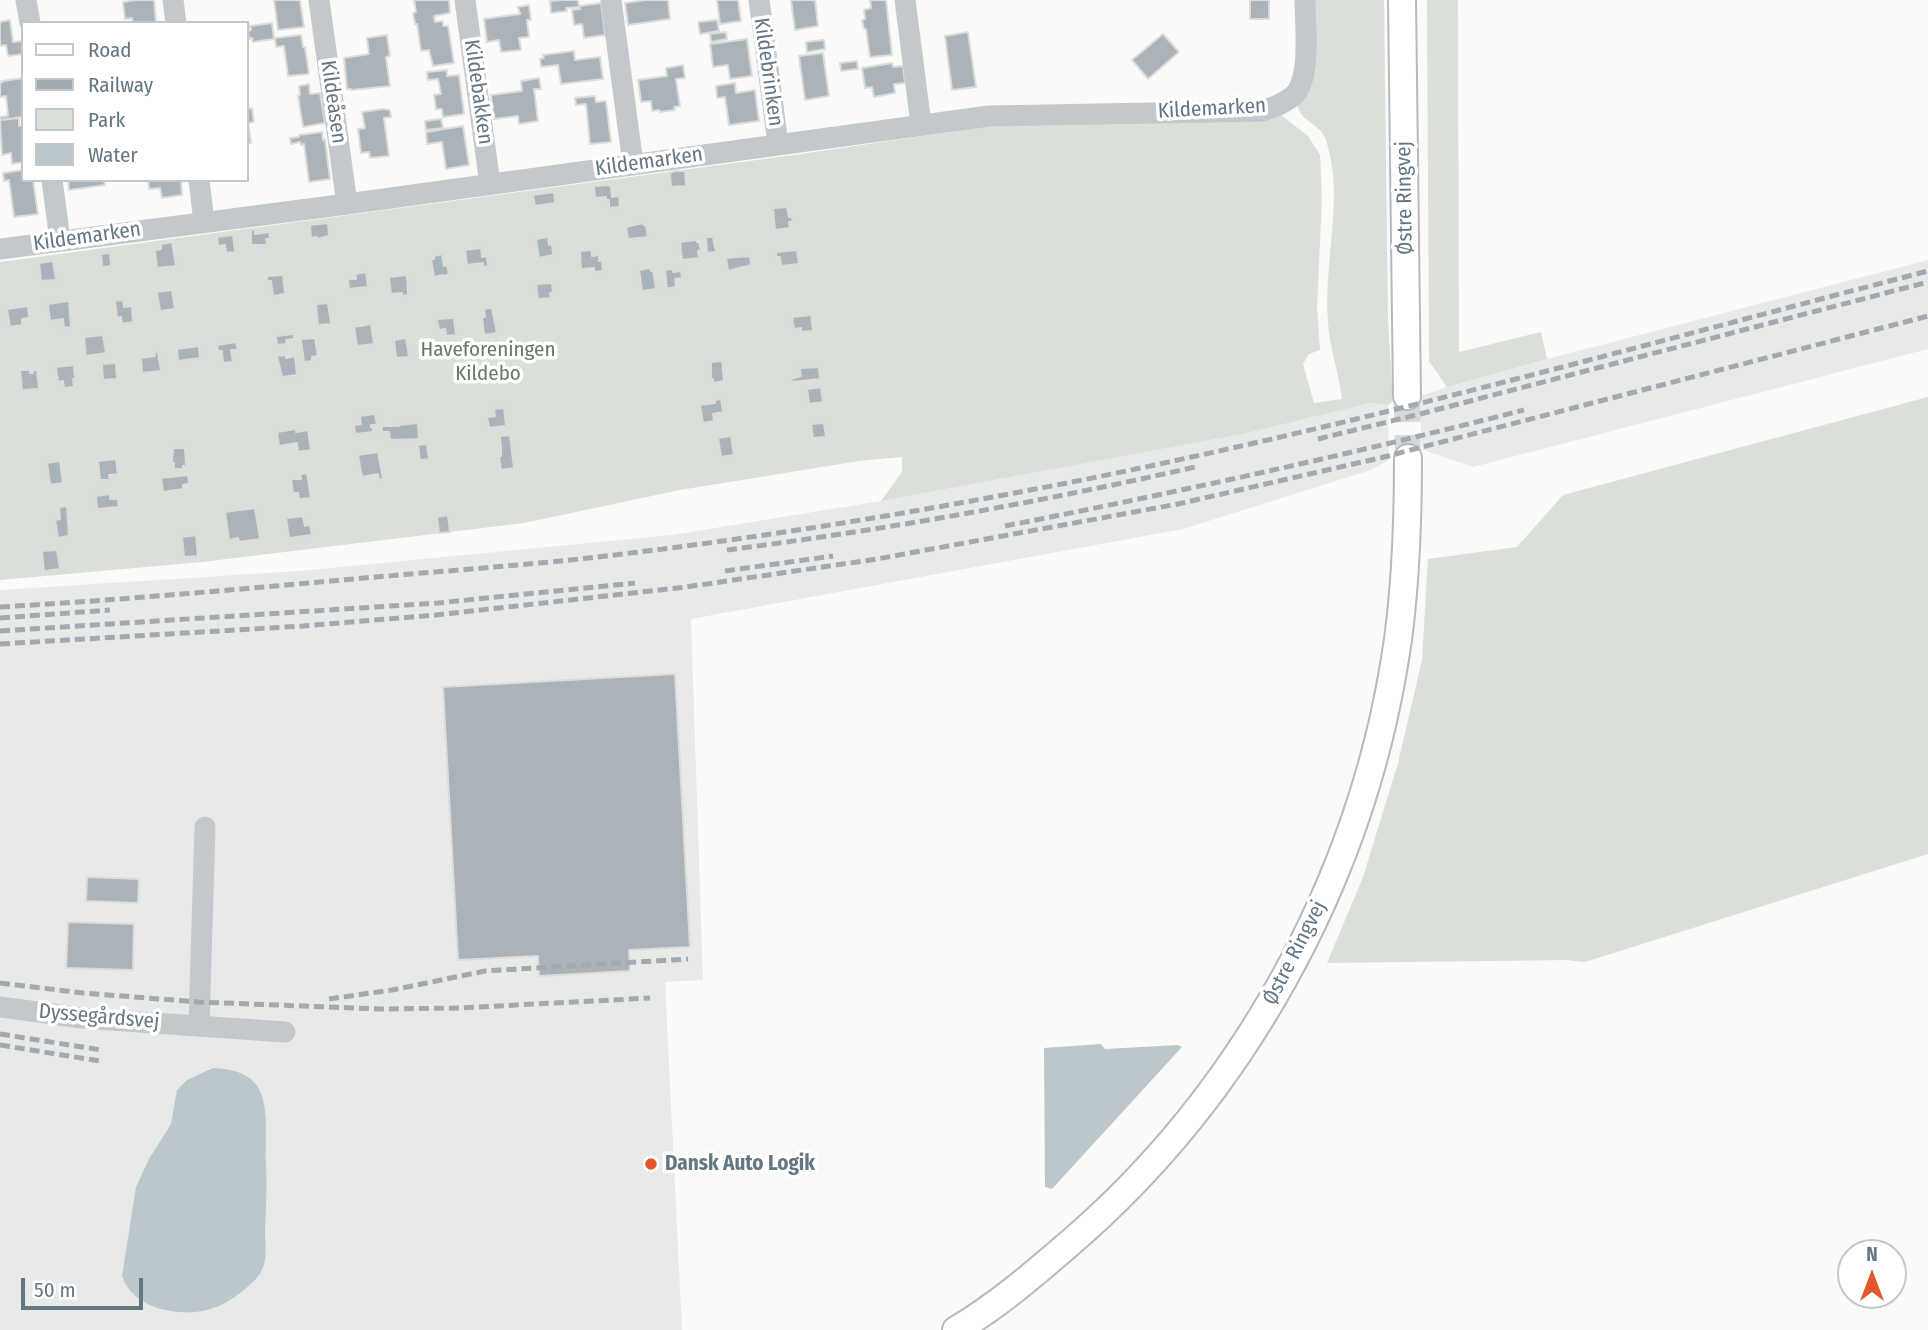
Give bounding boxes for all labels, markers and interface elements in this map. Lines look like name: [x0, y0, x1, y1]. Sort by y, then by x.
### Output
street label: Kildebrinken: [748, 16, 788, 128]
legend: [21, 21, 248, 182]
text: Road: [88, 37, 132, 63]
street label: Kildebakken: [458, 38, 498, 146]
street label: Kildeåsen: [315, 59, 351, 145]
text: Railway: [88, 72, 153, 98]
street label: Kildemarken: [1157, 94, 1267, 124]
text: Park: [88, 107, 125, 133]
street label: Østre Ringvej: [1391, 141, 1419, 255]
text: Water: [88, 142, 138, 168]
street label: Kildemarken: [594, 142, 704, 182]
street label: Kildemarken: [32, 217, 142, 257]
park label: Haveforeningen Kildebo: [420, 337, 556, 387]
street label: Østre Ringvej: [1258, 897, 1332, 1009]
street label: Dyssegårdsvej: [38, 999, 160, 1035]
place label: Dansk Auto Logik: [665, 1151, 815, 1177]
marker: Dansk Auto Logik: [643, 1156, 659, 1172]
north arrow: [1837, 1239, 1907, 1309]
text: N: [1866, 1243, 1878, 1266]
scale bar: [24, 1264, 147, 1308]
text: 50 m: [34, 1277, 76, 1303]

